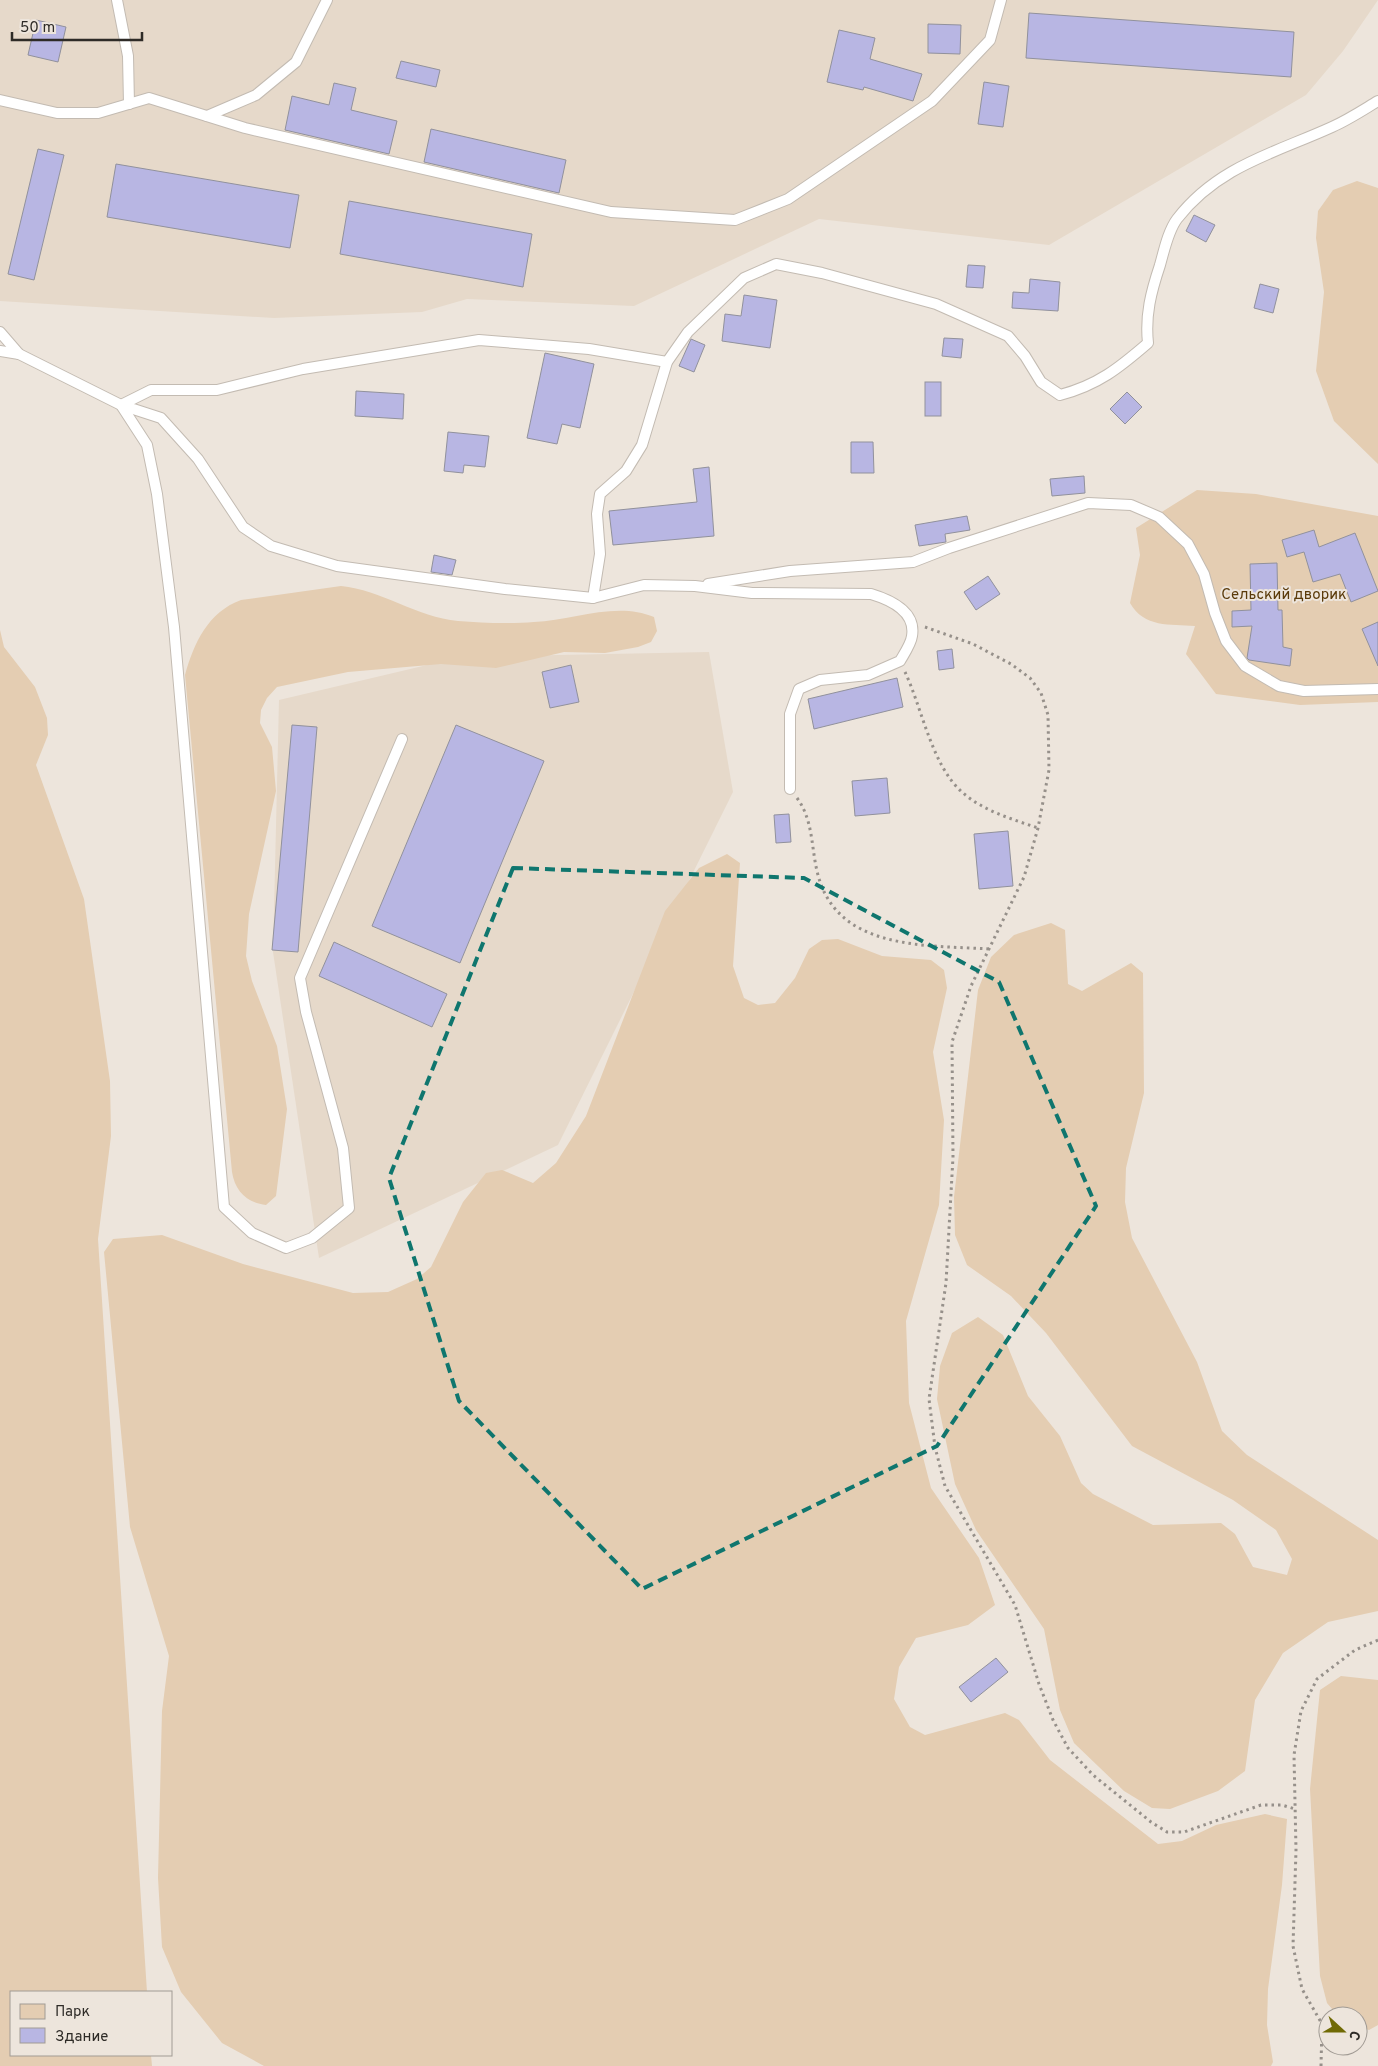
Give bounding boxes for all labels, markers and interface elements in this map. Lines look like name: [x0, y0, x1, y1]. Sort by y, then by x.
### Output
scale bar: [12, 10, 142, 42]
text: 50 m: [20, 19, 55, 38]
park label: Сельский дворик: [1221, 586, 1347, 605]
legend: [10, 1991, 172, 2056]
text: Парк: [55, 2003, 90, 2022]
north arrow: [1318, 2006, 1368, 2056]
text: Здание: [55, 2028, 108, 2047]
text: С: [1344, 2028, 1363, 2042]

